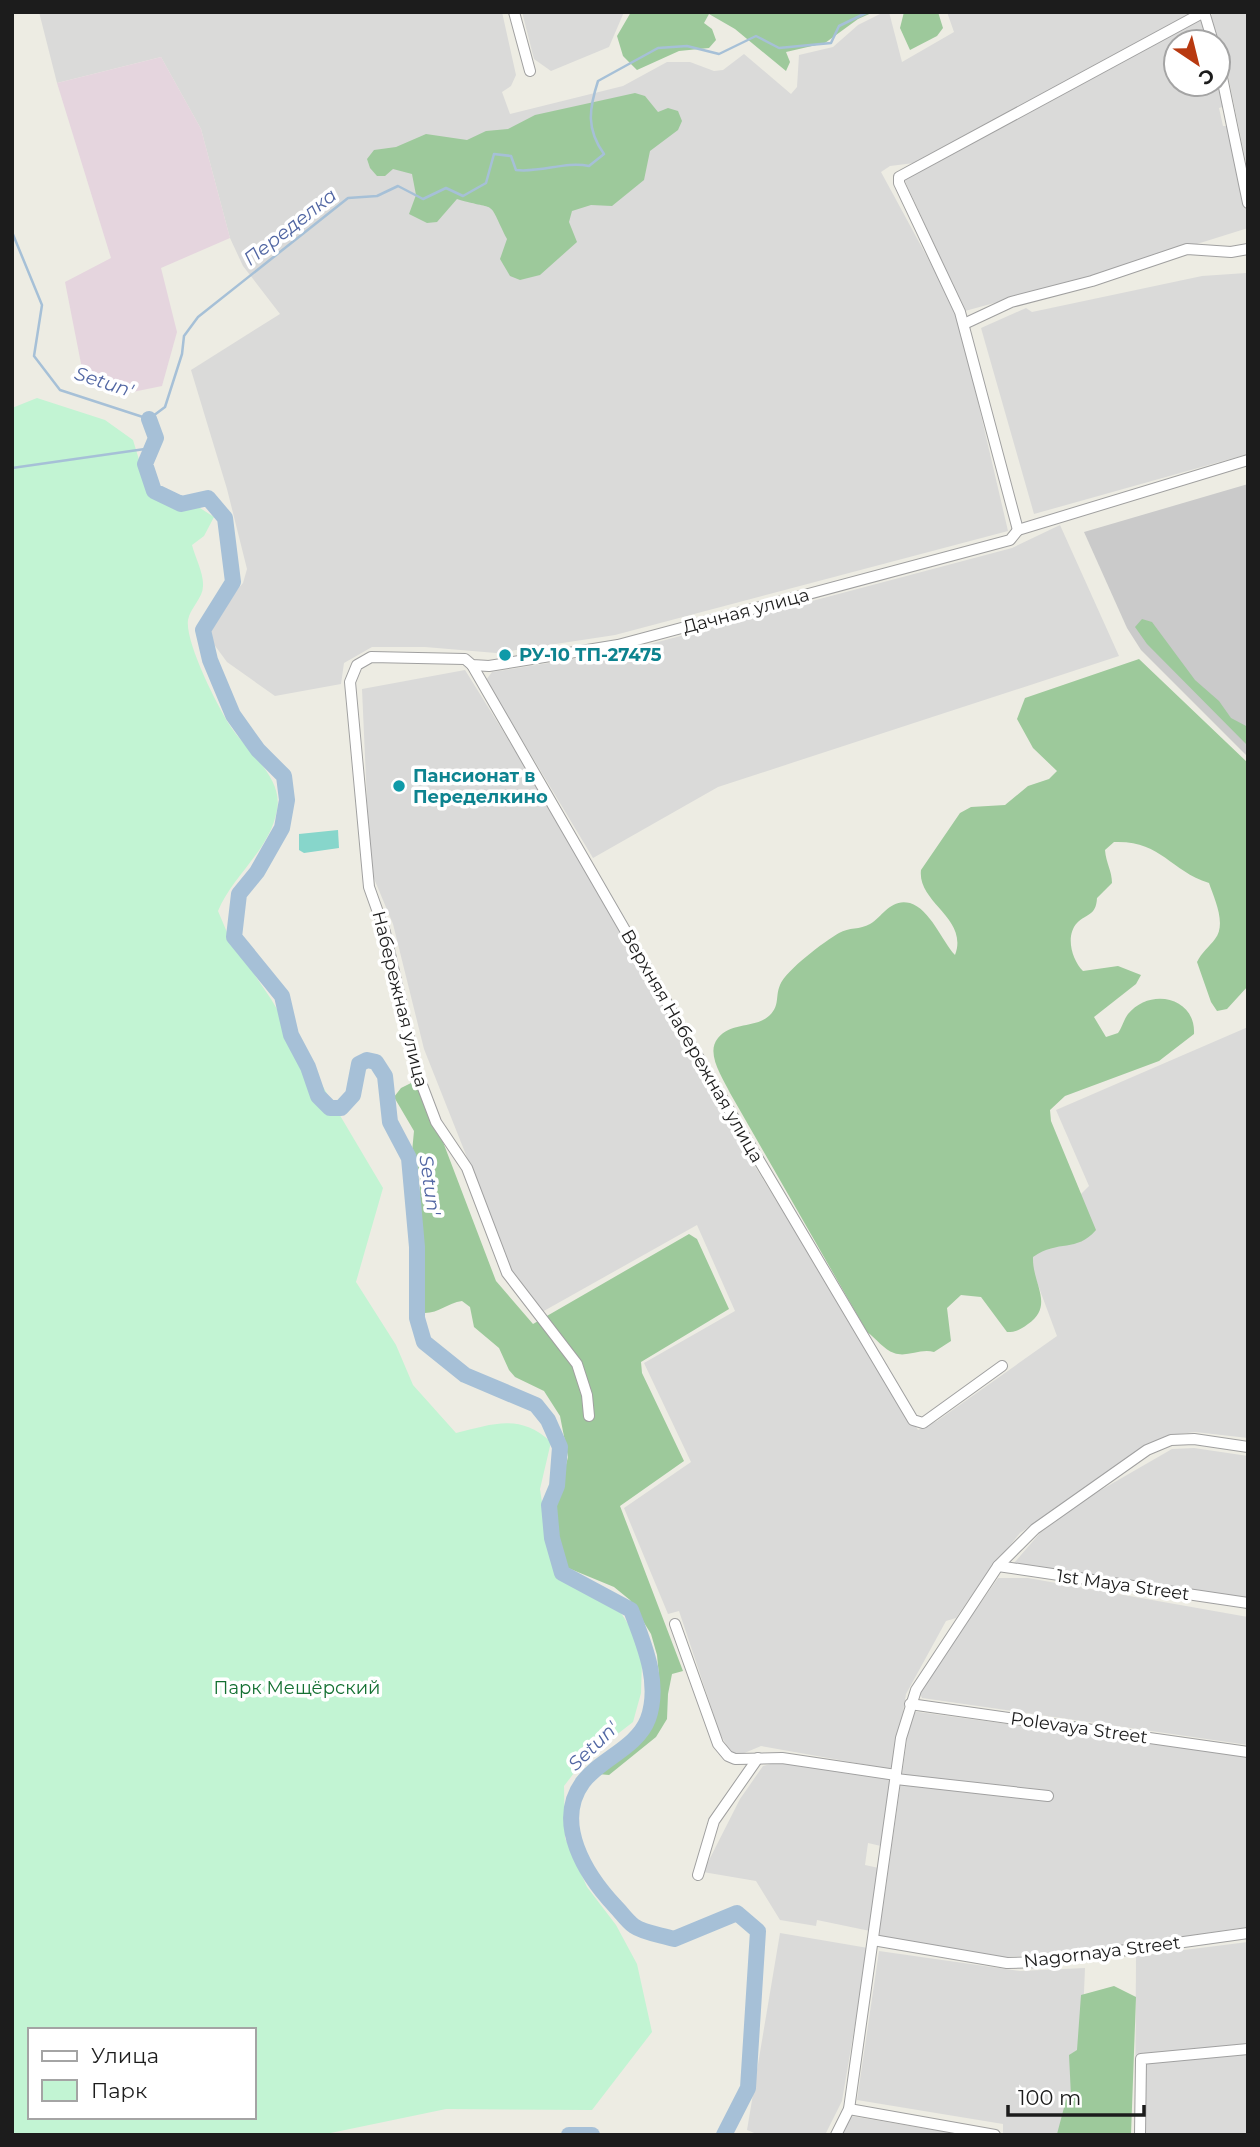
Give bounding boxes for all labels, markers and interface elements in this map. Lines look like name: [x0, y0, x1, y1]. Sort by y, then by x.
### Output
north arrow: [1162, 28, 1232, 98]
text: С: [1194, 63, 1219, 90]
water label: Переделка: [239, 184, 341, 270]
water label: Setun': [72, 362, 137, 403]
street label: Дачная улица: [680, 584, 812, 638]
place label: РУ-10 ТП-27475: [519, 644, 662, 666]
marker: РУ-10 ТП-27475: [497, 647, 513, 663]
place label: Пансионат в Переделкино: [413, 765, 548, 808]
marker: Пансионат в Переделкино: [391, 778, 407, 794]
street label: Набережная улица: [367, 909, 433, 1089]
street label: Верхняя Набережная улица: [616, 925, 768, 1167]
water label: Setun': [414, 1154, 446, 1218]
street label: 1st Maya Street: [1055, 1565, 1191, 1605]
park label: Парк Мещёрский: [214, 1677, 380, 1699]
street label: Polevaya Street: [1009, 1707, 1149, 1749]
water label: Setun': [563, 1716, 624, 1775]
street label: Nagornaya Street: [1022, 1931, 1182, 1973]
legend: [28, 2028, 256, 2119]
text: Улица: [91, 2043, 159, 2068]
scale bar: [1008, 2074, 1144, 2118]
text: Парк: [91, 2078, 147, 2103]
text: 100 m: [1018, 2085, 1081, 2110]

